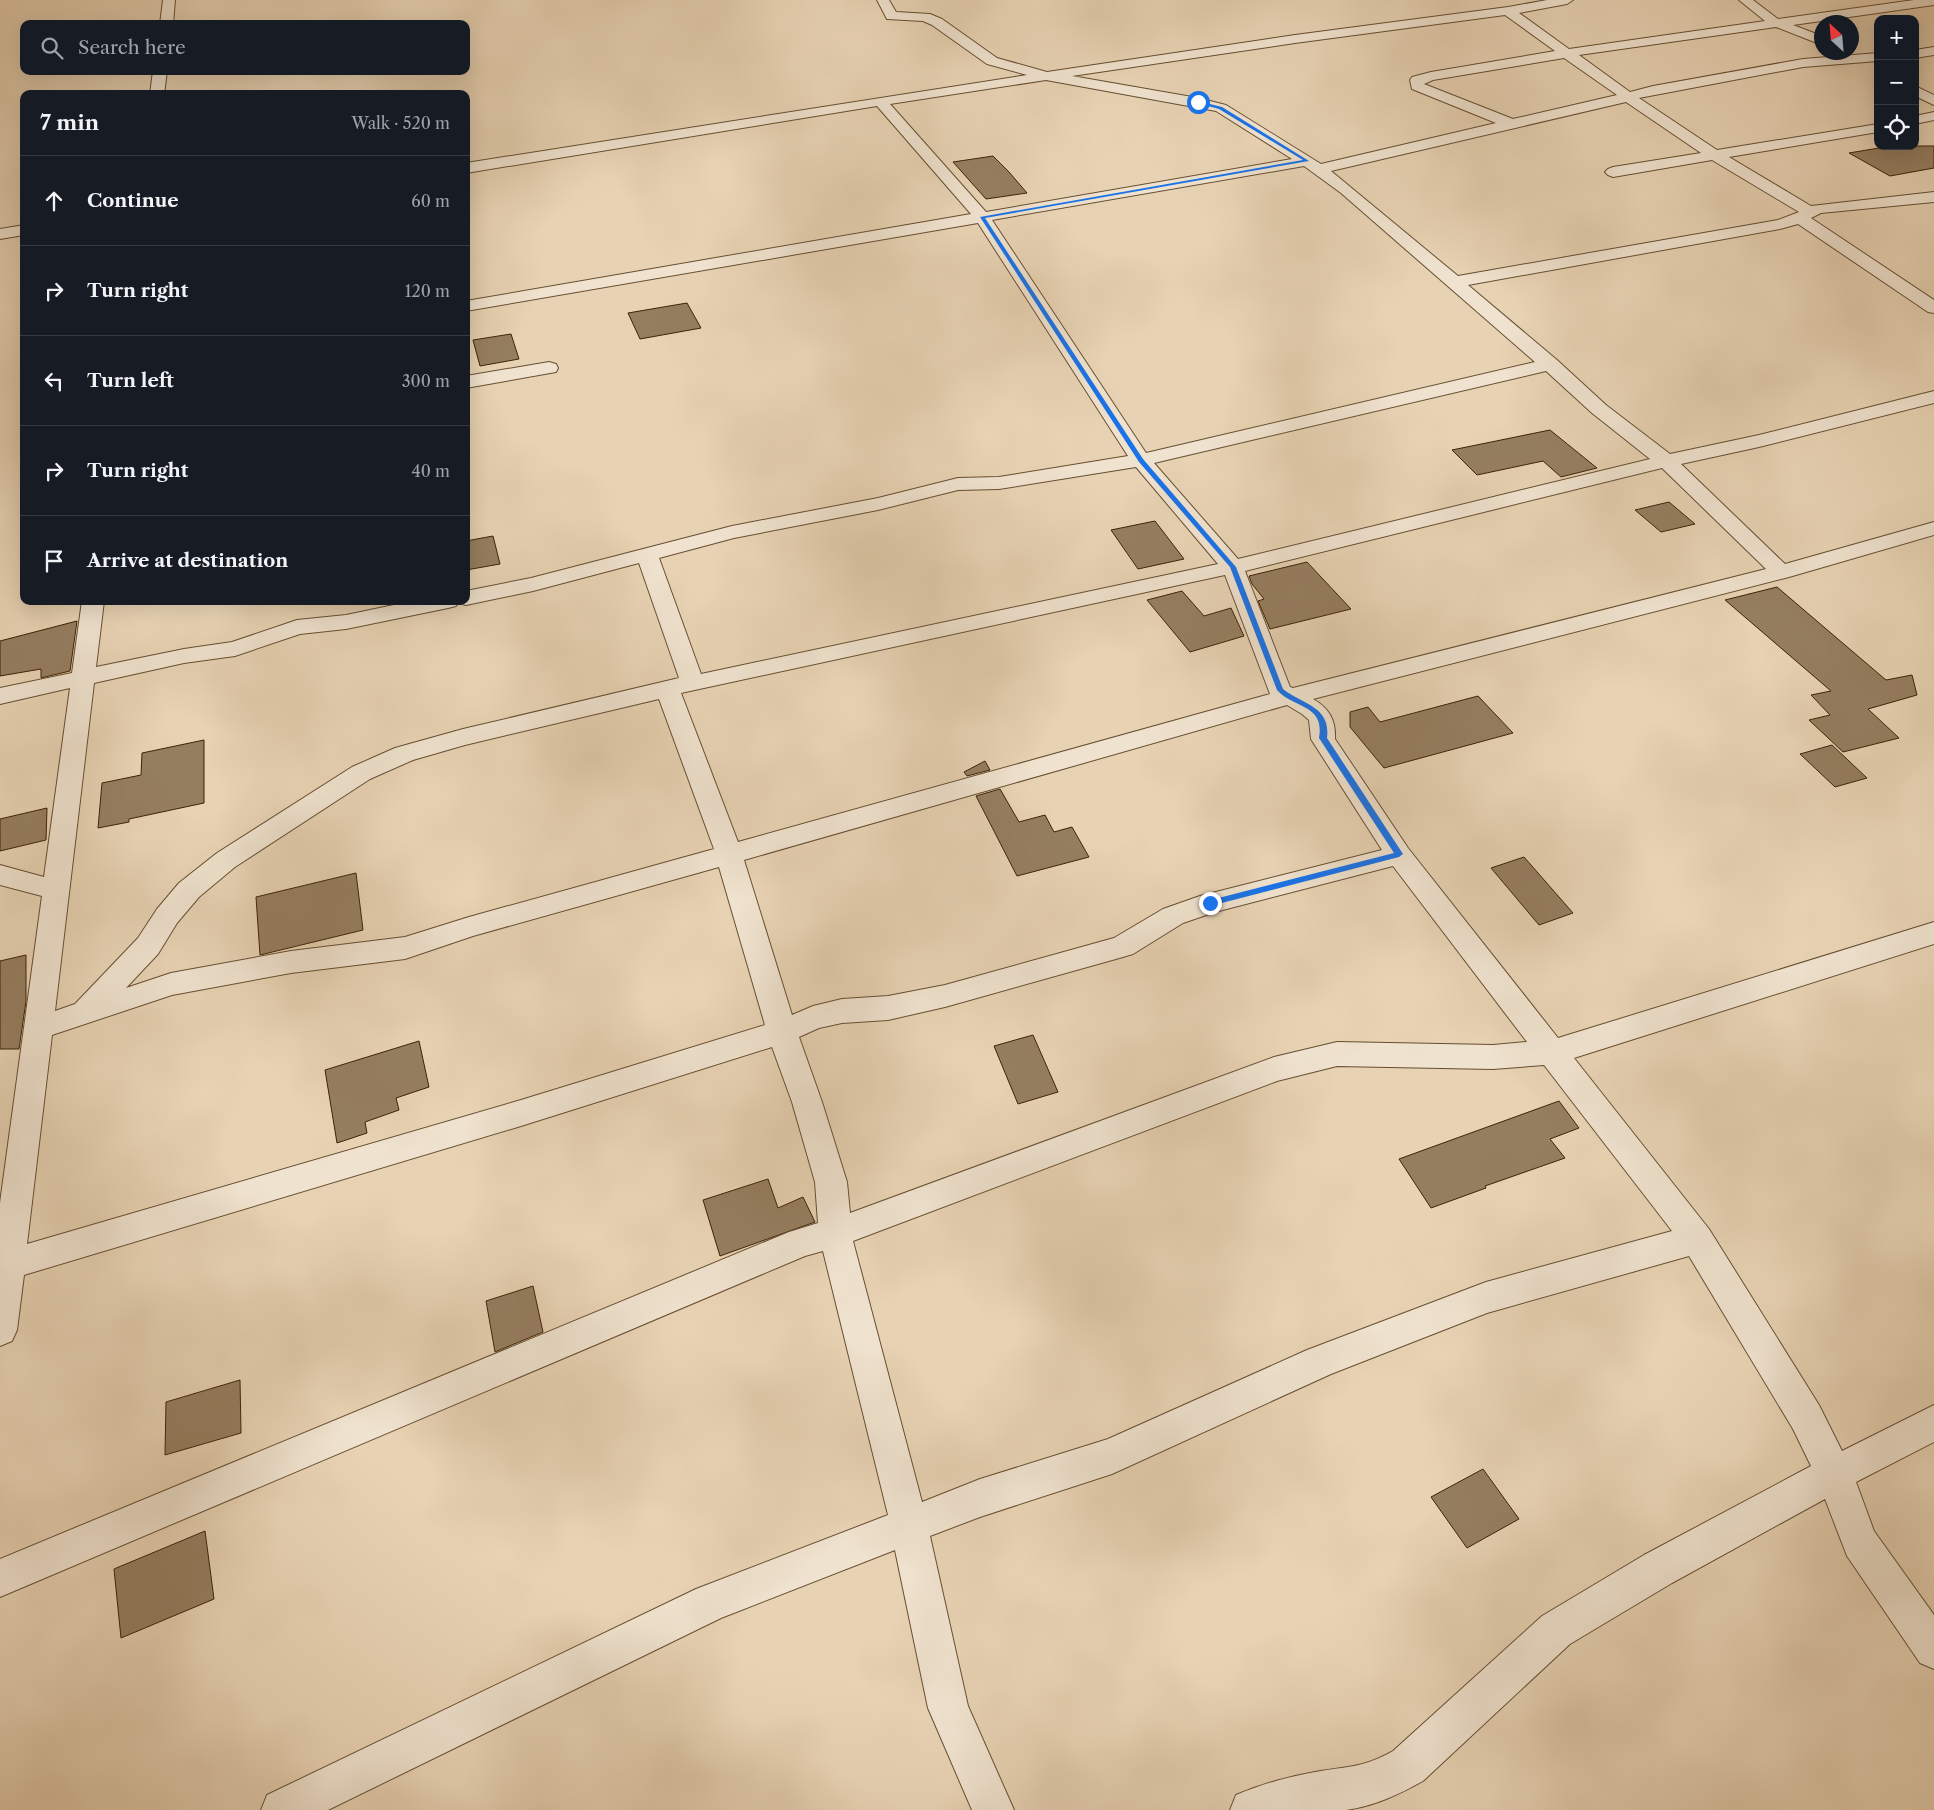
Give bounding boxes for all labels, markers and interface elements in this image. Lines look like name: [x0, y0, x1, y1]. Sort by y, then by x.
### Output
north arrow: [1814, 15, 1859, 60]
map controls: [1874, 15, 1919, 150]
button: +: [1874, 15, 1919, 60]
search box: [20, 20, 470, 75]
icon: search: [38, 34, 66, 62]
text: Search here: [78, 36, 186, 59]
button: −: [1874, 60, 1919, 105]
route start: [1187, 91, 1210, 114]
button: locate: [1874, 105, 1919, 150]
text: 7 min: [40, 110, 99, 135]
text: Walk · 520 m: [352, 113, 450, 133]
icon: ahead: [40, 187, 68, 215]
text: Continue: [87, 189, 179, 212]
text: 60 m: [411, 191, 450, 211]
icon: right: [40, 277, 68, 305]
text: Turn right: [87, 279, 188, 302]
text: 120 m: [405, 281, 450, 301]
icon: left: [40, 367, 68, 395]
text: Turn left: [87, 369, 174, 392]
text: 300 m: [402, 371, 450, 391]
icon: right: [40, 457, 68, 485]
text: Turn right: [87, 459, 188, 482]
text: 40 m: [411, 461, 450, 481]
icon: arrive: [40, 547, 68, 575]
text: Arrive at destination: [87, 549, 288, 572]
route end: [1199, 892, 1222, 915]

